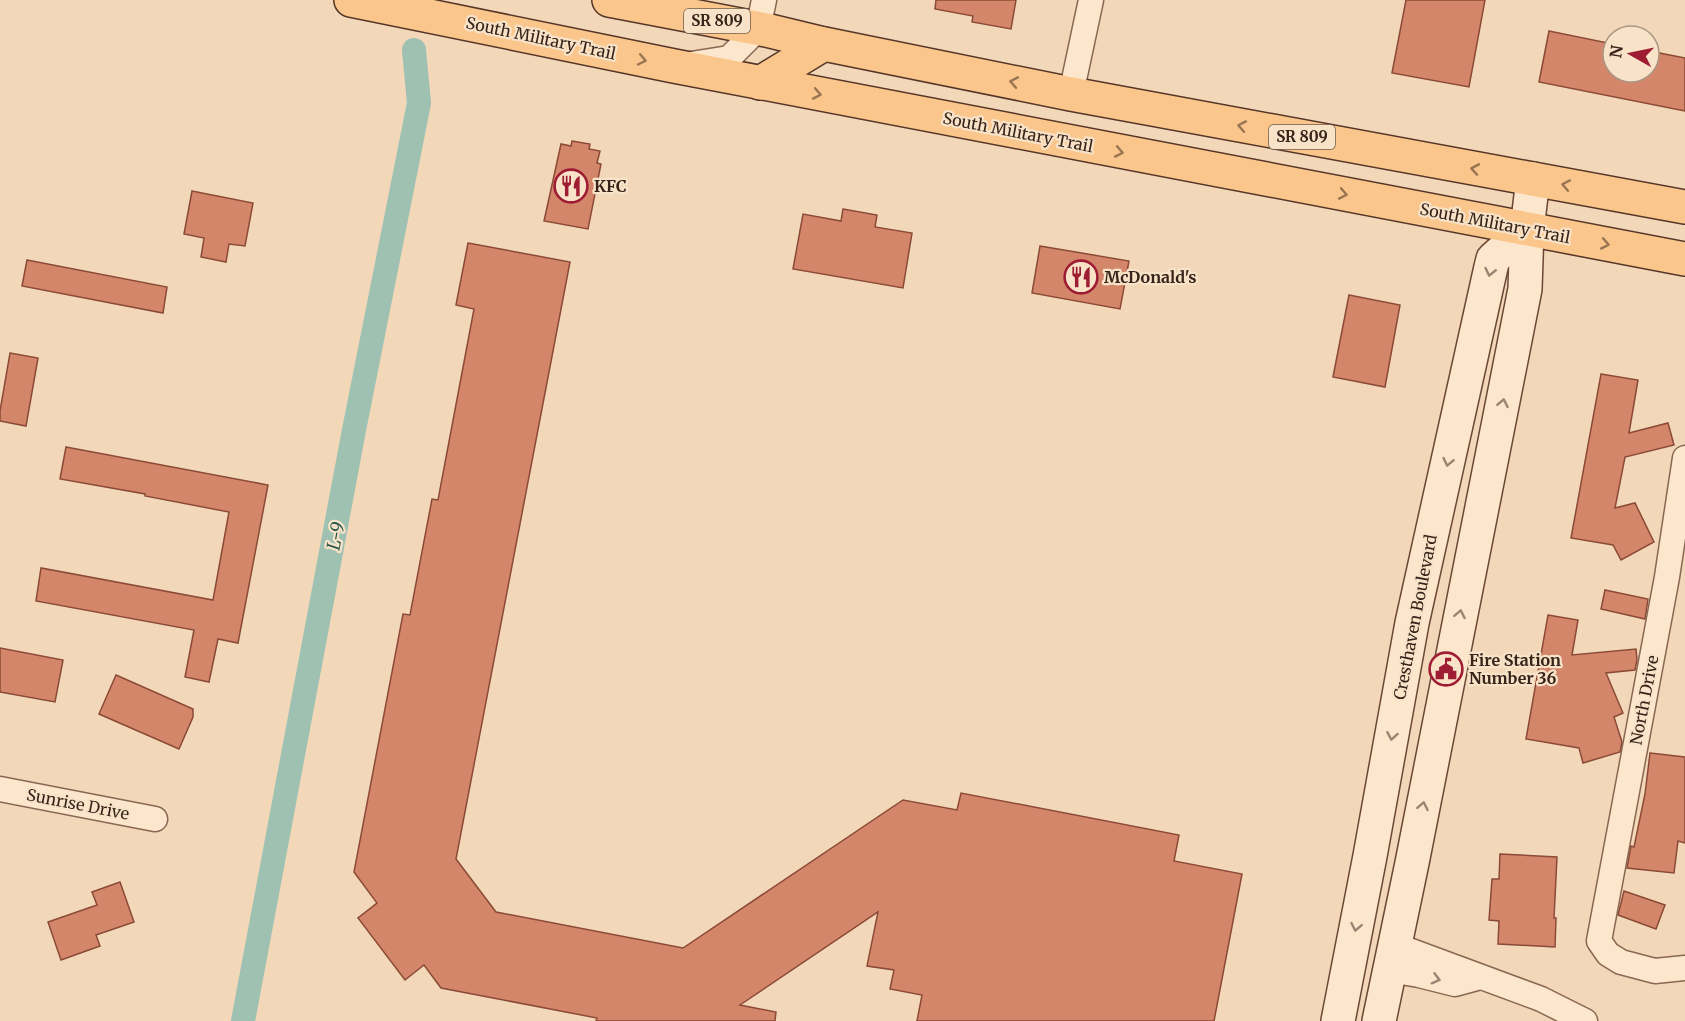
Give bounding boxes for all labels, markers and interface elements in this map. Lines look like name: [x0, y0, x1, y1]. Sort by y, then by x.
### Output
road number: SR 809: [684, 9, 750, 33]
street label: South Military Trail: [464, 12, 618, 64]
north arrow: [1601, 24, 1661, 84]
text: N: [1605, 43, 1627, 59]
one-way arrow: [637, 52, 647, 65]
one-way arrow: [1009, 76, 1019, 89]
one-way arrow: [812, 87, 822, 100]
street label: South Military Trail: [941, 108, 1095, 156]
one-way arrow: [1238, 120, 1248, 133]
road number: SR 809: [1269, 125, 1335, 149]
one-way arrow: [1114, 145, 1124, 158]
one-way arrow: [1471, 163, 1481, 176]
restaurant icon: KFC: [553, 168, 589, 204]
place label: KFC: [594, 176, 627, 196]
one-way arrow: [1561, 179, 1571, 192]
one-way arrow: [1338, 187, 1348, 200]
street label: South Military Trail: [1418, 199, 1572, 247]
one-way arrow: [1599, 237, 1609, 250]
restaurant icon: McDonald's: [1063, 259, 1099, 295]
place label: McDonald's: [1104, 267, 1197, 287]
one-way arrow: [1484, 267, 1497, 277]
one-way arrow: [1496, 398, 1509, 408]
one-way arrow: [1442, 457, 1455, 467]
water label: L-9: [322, 519, 350, 552]
street label: Cresthaven Boulevard: [1389, 532, 1441, 701]
one-way arrow: [1453, 610, 1466, 620]
place label: Fire Station Number 36: [1469, 650, 1561, 688]
public building icon: Fire Station Number 36: [1428, 651, 1464, 687]
street label: North Drive: [1626, 654, 1662, 746]
one-way arrow: [1386, 730, 1399, 740]
street label: Sunrise Drive: [25, 784, 131, 824]
one-way arrow: [1416, 801, 1429, 811]
one-way arrow: [1350, 922, 1363, 932]
one-way arrow: [1430, 972, 1441, 984]

